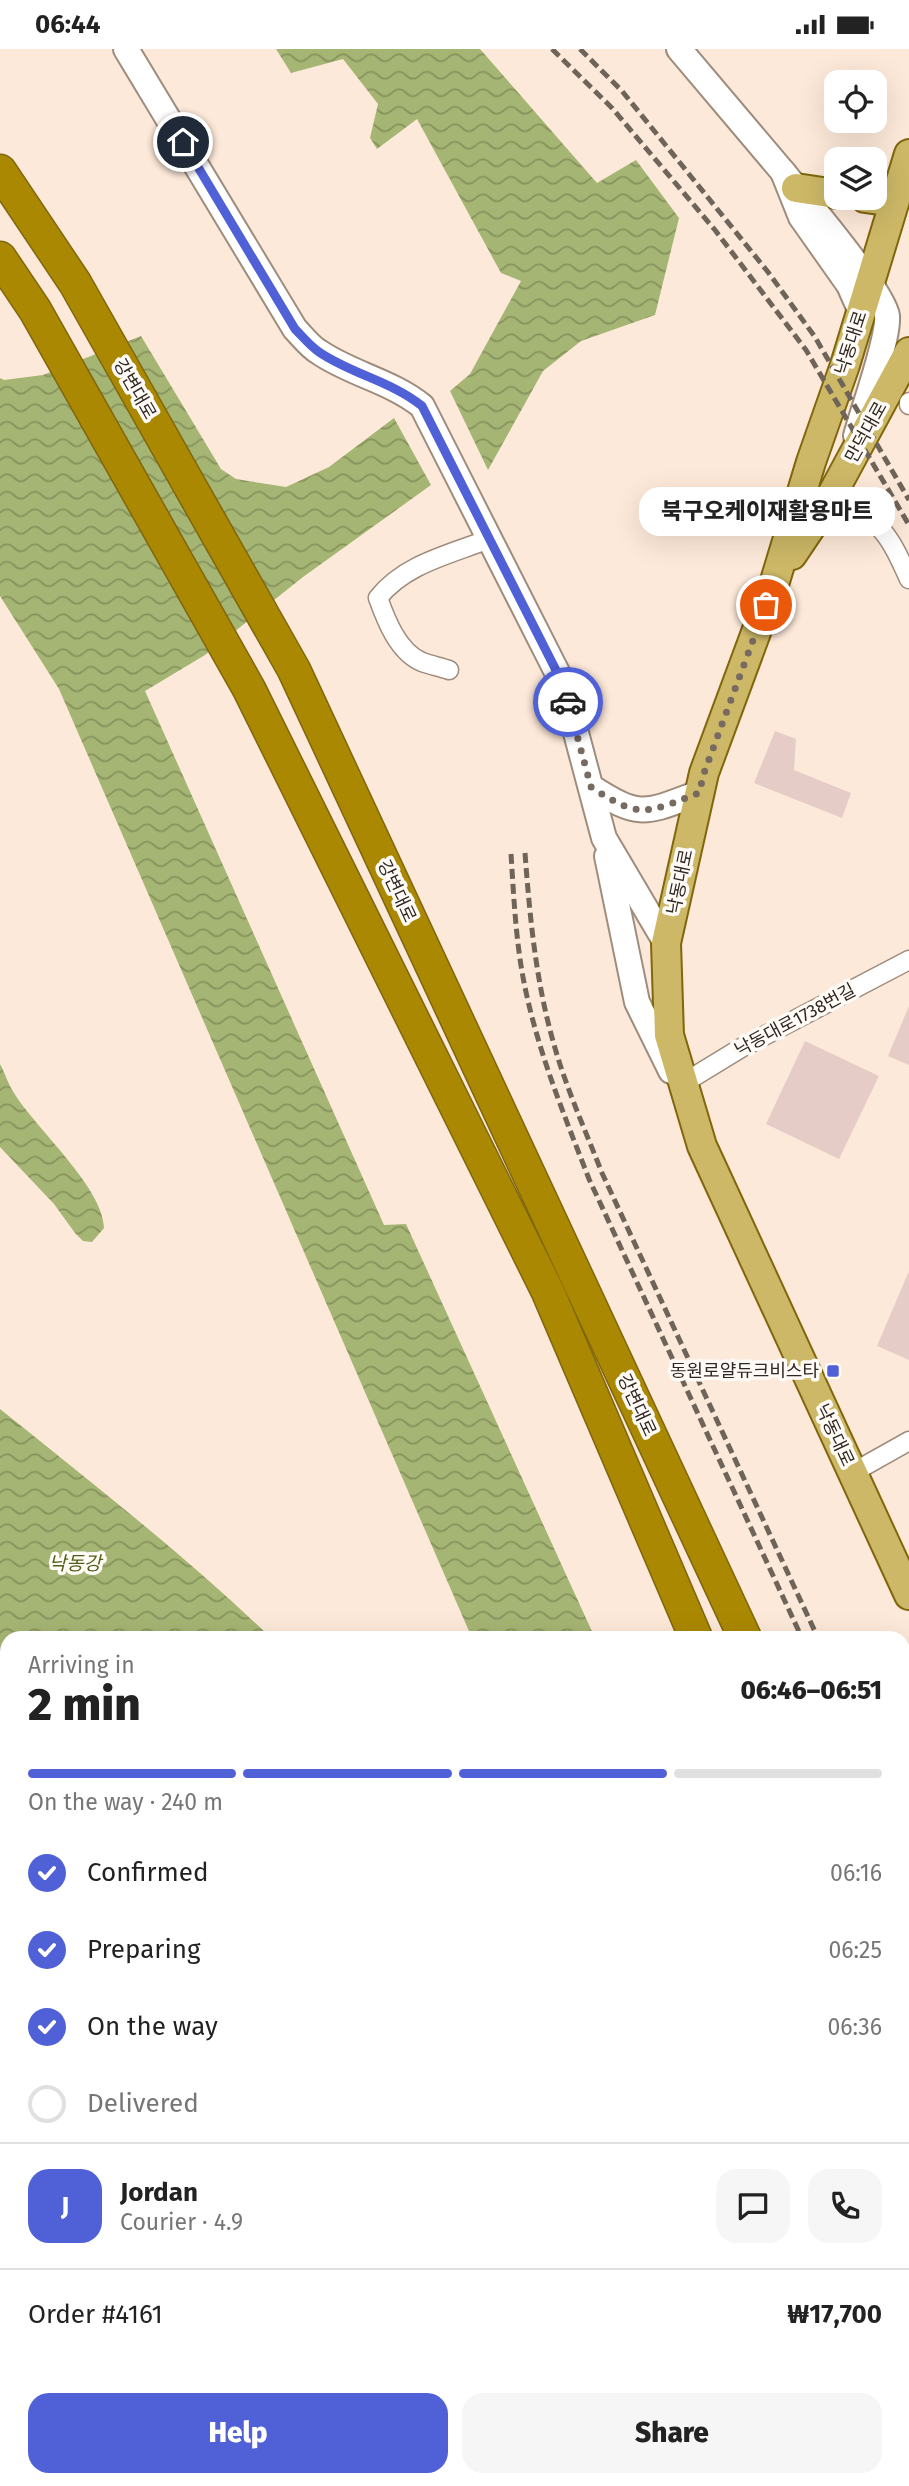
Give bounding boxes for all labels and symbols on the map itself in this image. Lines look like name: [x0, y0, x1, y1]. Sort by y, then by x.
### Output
pin: [153, 112, 213, 172]
street label: 낙동대로: [830, 308, 872, 378]
street label: 강변대로: [109, 355, 161, 423]
street label: 만덕대로: [840, 398, 892, 466]
callout: 북구오케이재활용마트: [638, 486, 894, 535]
pin: [736, 575, 796, 635]
courier: [533, 667, 603, 737]
street label: 낙동대로: [662, 847, 698, 917]
street label: 강변대로: [373, 856, 421, 926]
street label: 낙동대로1738번길: [731, 979, 859, 1061]
place label: 동원로얄듀크비스타: [670, 1360, 819, 1382]
marker: 동원로얄듀크비스타: [825, 1363, 841, 1379]
street label: 강변대로: [613, 1370, 661, 1440]
street label: 낙동대로: [811, 1400, 859, 1470]
water label: 낙동강: [49, 1552, 104, 1575]

